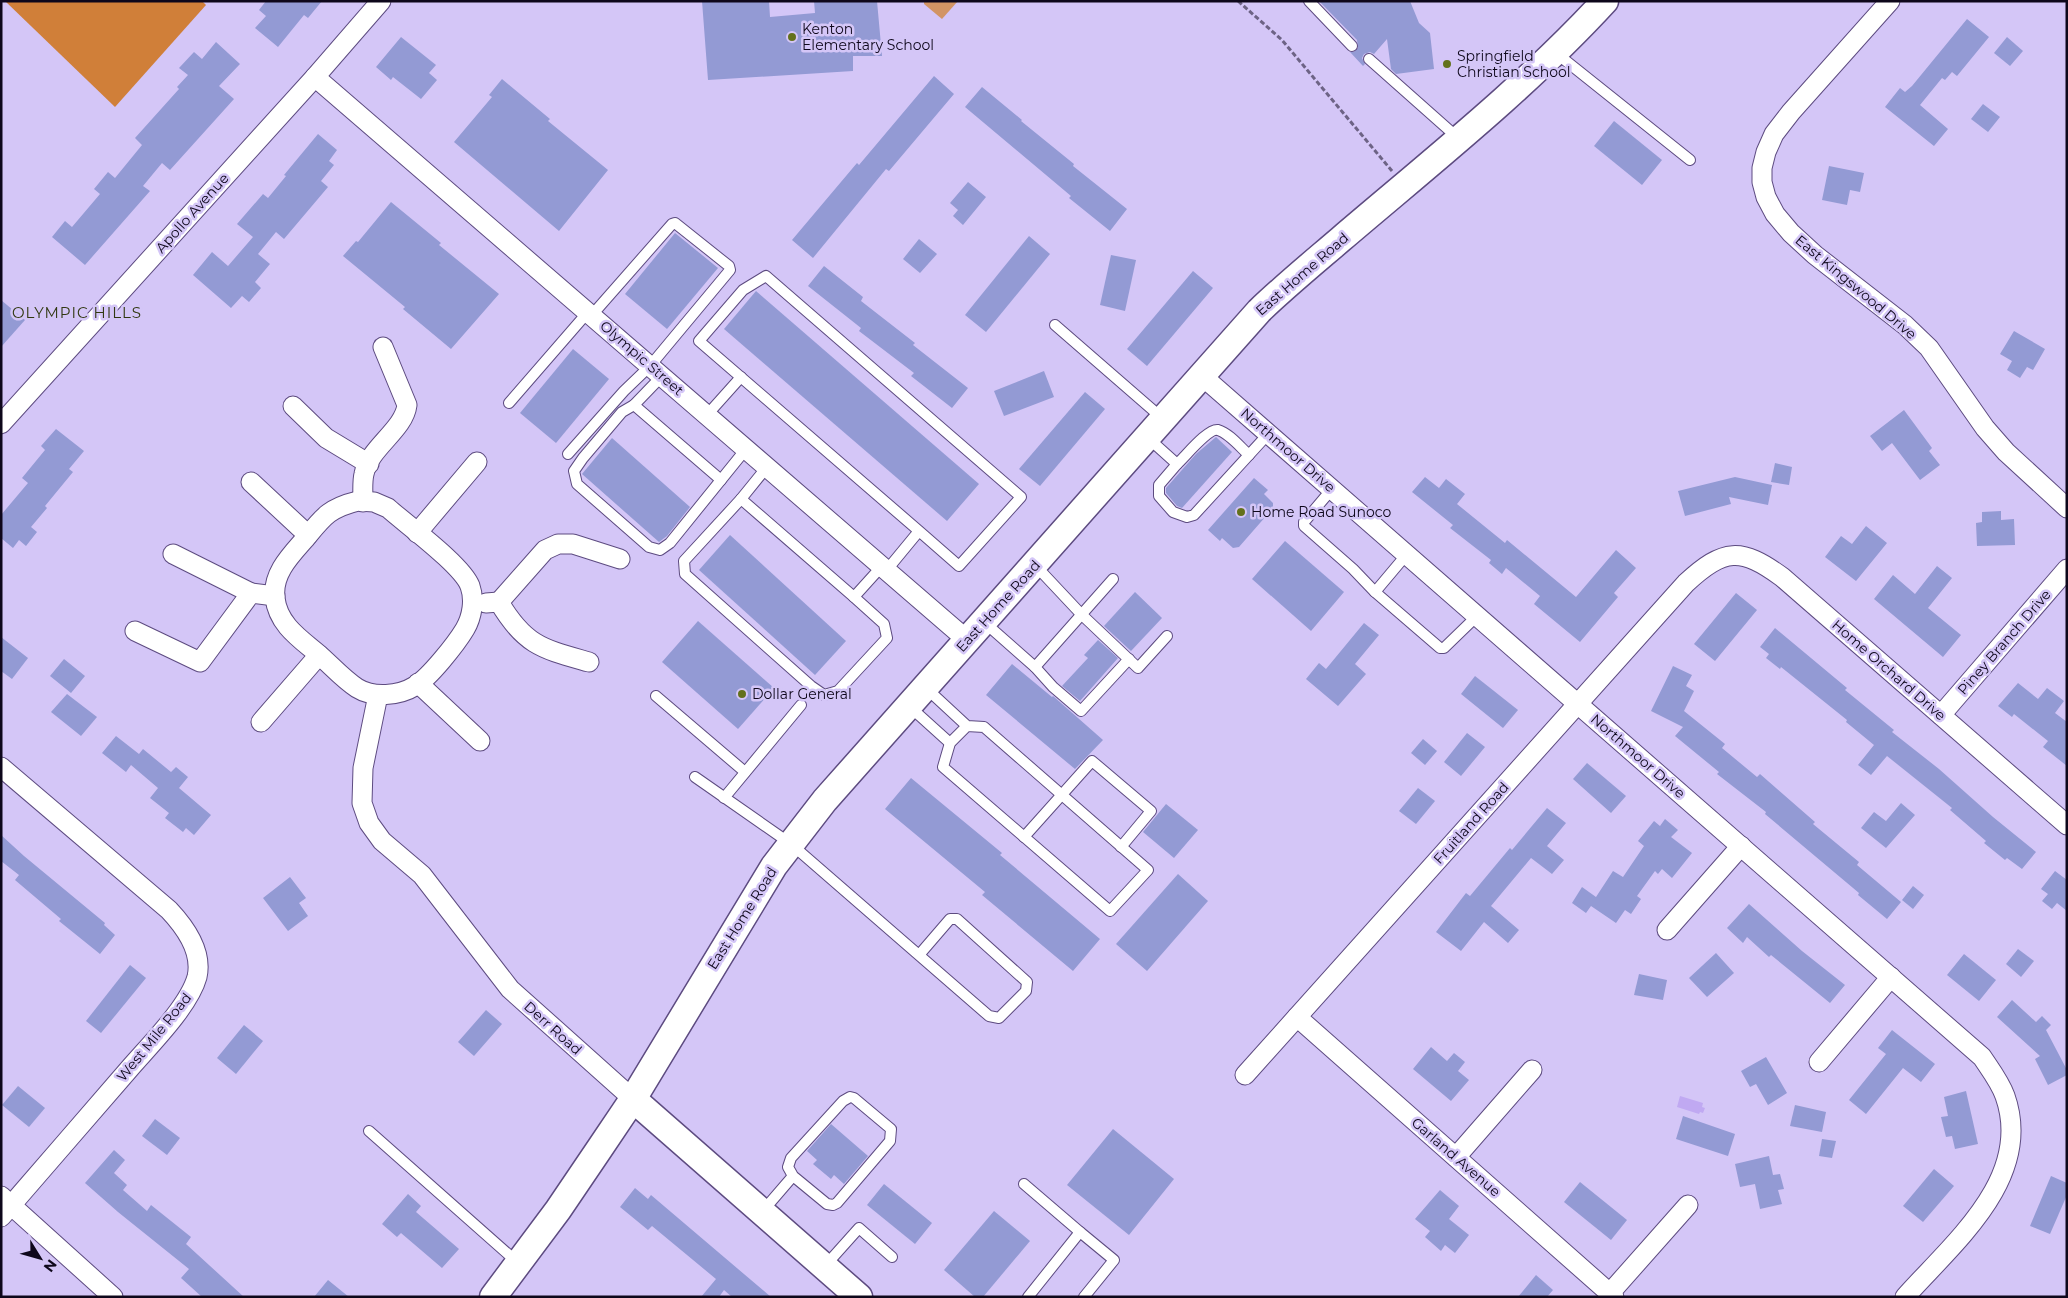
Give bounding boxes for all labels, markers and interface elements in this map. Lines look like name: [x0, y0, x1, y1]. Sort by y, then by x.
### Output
place label: Kenton Elementary School: [802, 20, 934, 54]
marker: Kenton Elementary School: [786, 31, 798, 43]
place label: Springfield Christian School: [1457, 47, 1571, 81]
marker: Springfield Christian School: [1441, 58, 1453, 70]
street label: Apollo Avenue: [151, 169, 233, 257]
street label: East Home Road: [1252, 229, 1352, 319]
street label: East Kingswood Drive: [1792, 231, 1920, 343]
district label: OLYMPIC HILLS: [12, 303, 142, 322]
street label: Olympic Street: [596, 317, 688, 399]
street label: Northmoor Drive: [1237, 404, 1339, 496]
place label: Home Road Sunoco: [1251, 503, 1391, 521]
marker: Home Road Sunoco: [1235, 506, 1247, 518]
street label: East Home Road: [952, 556, 1044, 656]
street label: Piney Branch Drive: [1953, 586, 2055, 698]
street label: Home Orchard Drive: [1828, 616, 1950, 724]
place label: Dollar General: [752, 685, 852, 703]
marker: Dollar General: [736, 688, 748, 700]
street label: Northmoor Drive: [1587, 710, 1689, 802]
street label: Fruitland Road: [1429, 778, 1513, 868]
street label: East Home Road: [703, 863, 781, 973]
street label: West Mile Road: [113, 989, 195, 1085]
street label: Derr Road: [520, 997, 586, 1059]
street label: Garland Avenue: [1408, 1113, 1504, 1201]
north arrow: [15, 1233, 65, 1283]
text: N: [40, 1256, 61, 1276]

